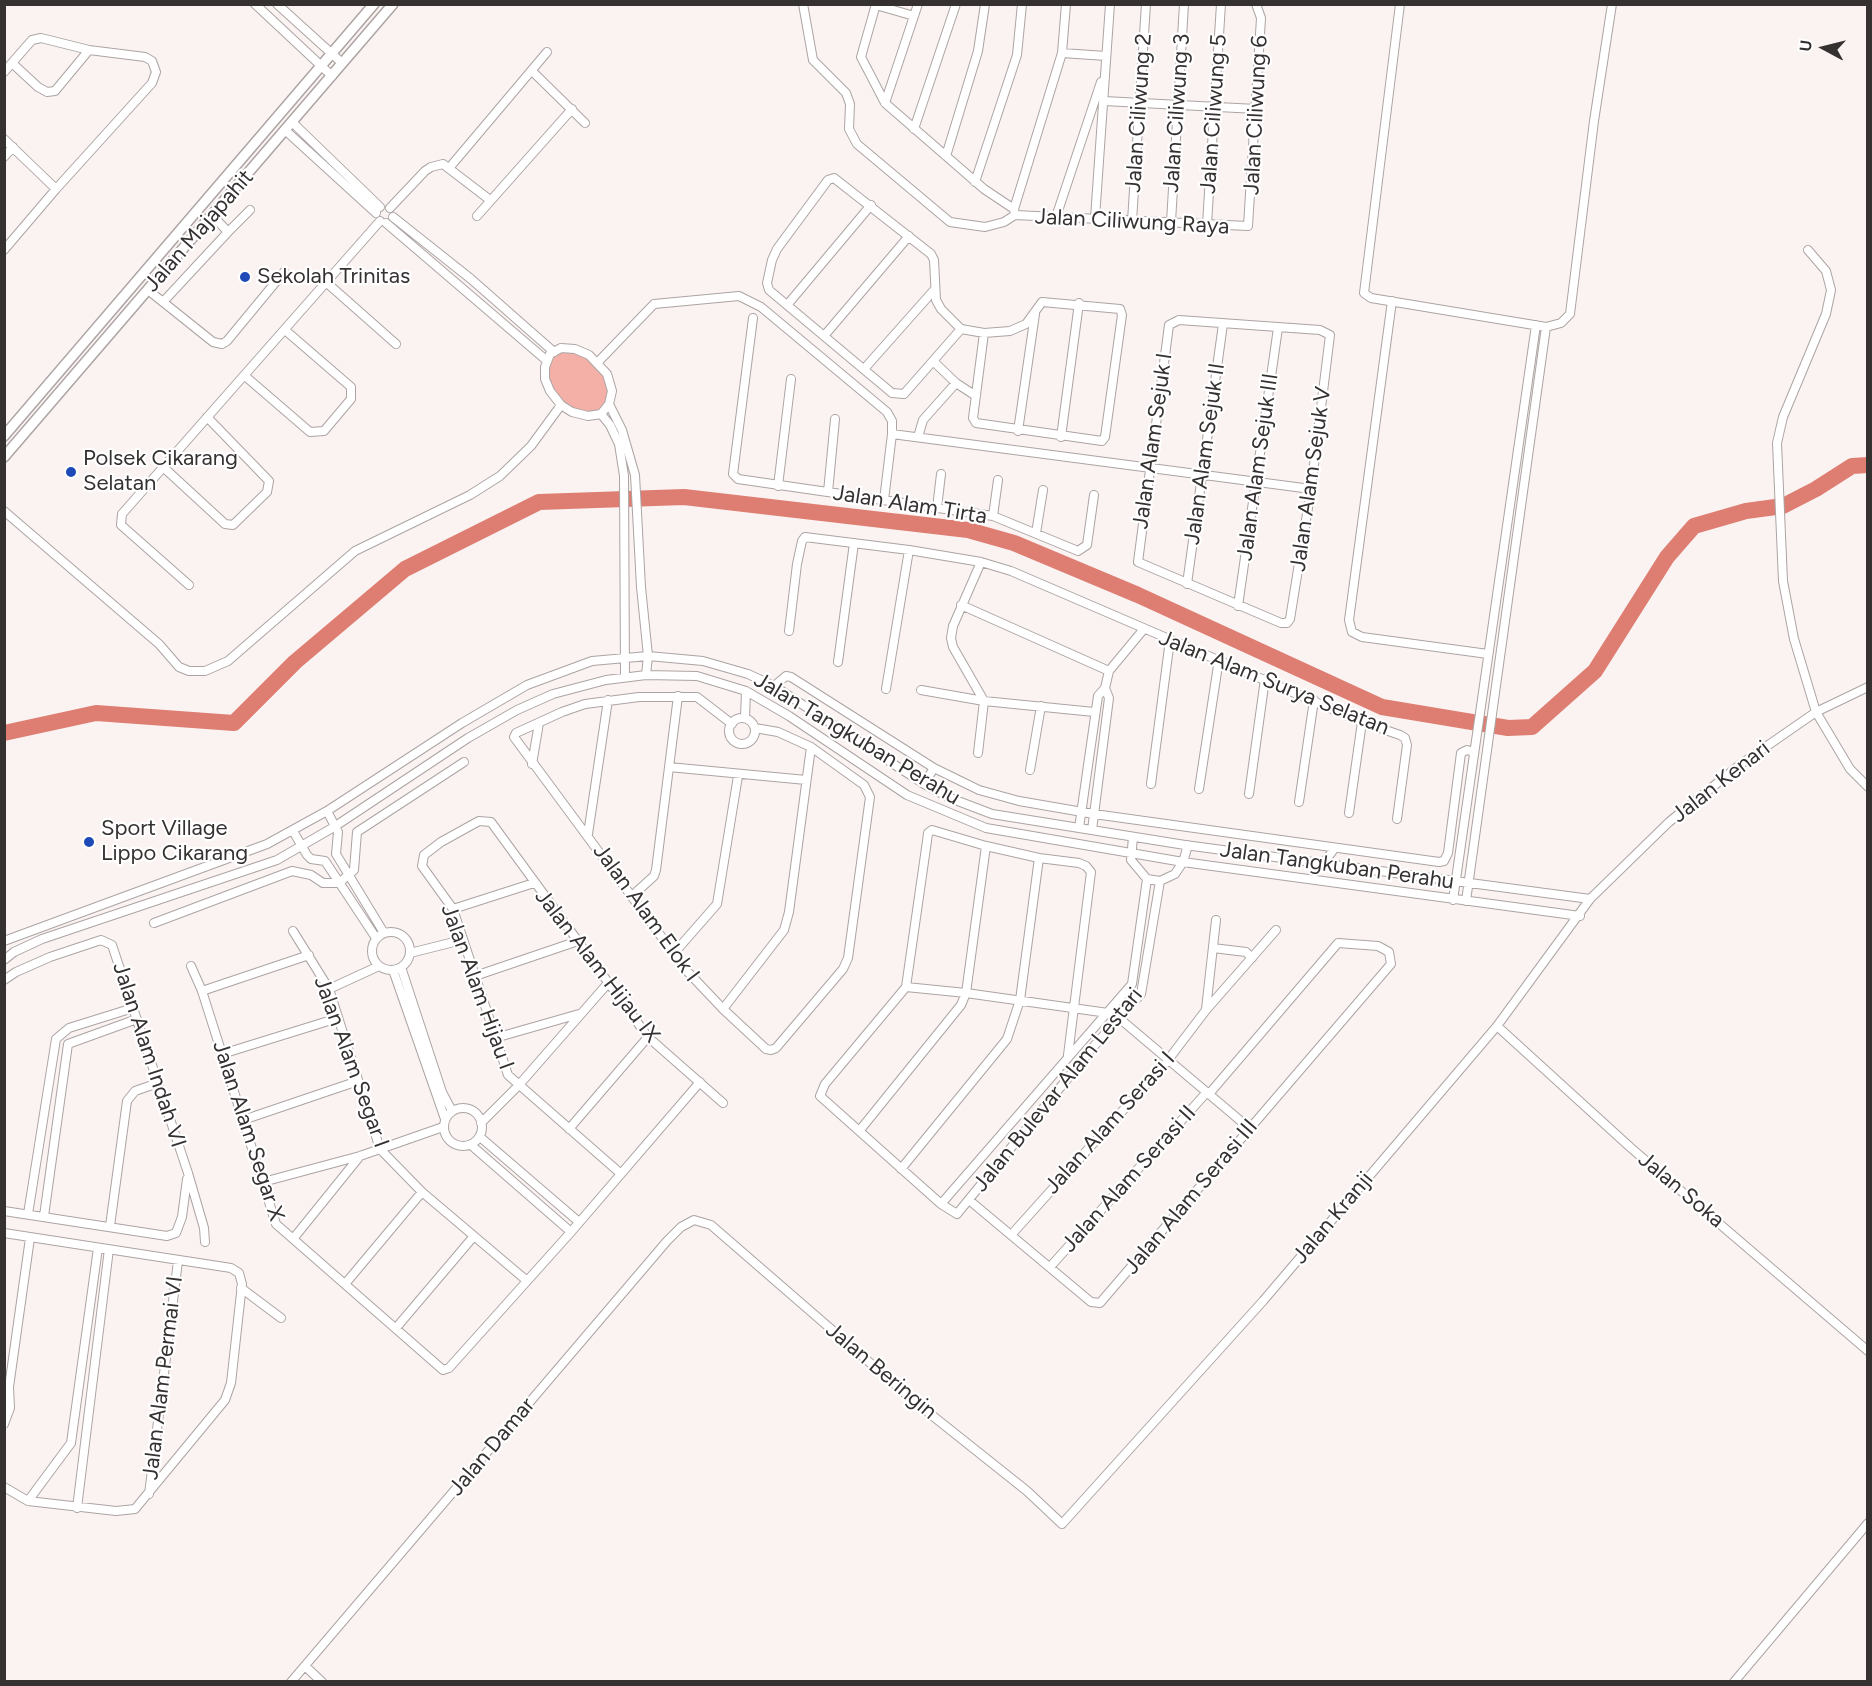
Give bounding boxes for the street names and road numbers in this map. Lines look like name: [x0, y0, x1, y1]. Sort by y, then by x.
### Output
street label: Jalan Ciliwung 2: [1120, 32, 1158, 194]
street label: Jalan Ciliwung 3: [1158, 33, 1196, 193]
street label: Jalan Ciliwung 5: [1195, 33, 1233, 195]
street label: Jalan Ciliwung 6: [1239, 35, 1273, 195]
street label: Jalan Majapahit: [139, 165, 259, 297]
street label: Jalan Ciliwung Raya: [1034, 204, 1230, 240]
street label: Jalan Alam Sejuk I: [1128, 351, 1178, 531]
street label: Jalan Alam Sejuk II: [1179, 361, 1231, 547]
street label: Jalan Alam Sejuk III: [1232, 372, 1284, 562]
street label: Jalan Alam Sejuk V: [1285, 385, 1337, 573]
street label: Jalan Alam Tirta: [831, 480, 989, 530]
street label: Jalan Alam Surya Selatan: [1155, 625, 1393, 741]
street label: Jalan Tangkuban Perahu: [749, 667, 965, 811]
street label: Jalan Kenari: [1667, 735, 1775, 829]
street label: Jalan Tangkuban Perahu: [1218, 837, 1456, 895]
street label: Jalan Alam Elok I: [587, 839, 705, 987]
street label: Jalan Alam Hijau IX: [529, 884, 665, 1048]
street label: Jalan Alam Hijau I: [435, 901, 519, 1073]
street label: Jalan Alam Indah VI: [107, 959, 191, 1151]
street label: Jalan Alam Segar I: [308, 973, 394, 1151]
street label: Jalan Bulevar Alam Lestari: [968, 983, 1148, 1197]
street label: Jalan Alam Segar X: [206, 1038, 290, 1224]
street label: Jalan Alam Serasi I: [1039, 1046, 1181, 1200]
street label: Jalan Alam Serasi II: [1056, 1100, 1202, 1258]
street label: Jalan Alam Serasi III: [1118, 1114, 1264, 1280]
street label: Jalan Soka: [1633, 1146, 1729, 1234]
street label: Jalan Kranji: [1287, 1167, 1379, 1269]
street label: Jalan Alam Permai VI: [137, 1275, 189, 1481]
street label: Jalan Beringin: [820, 1317, 942, 1425]
street label: Jalan Damar: [443, 1393, 541, 1501]

